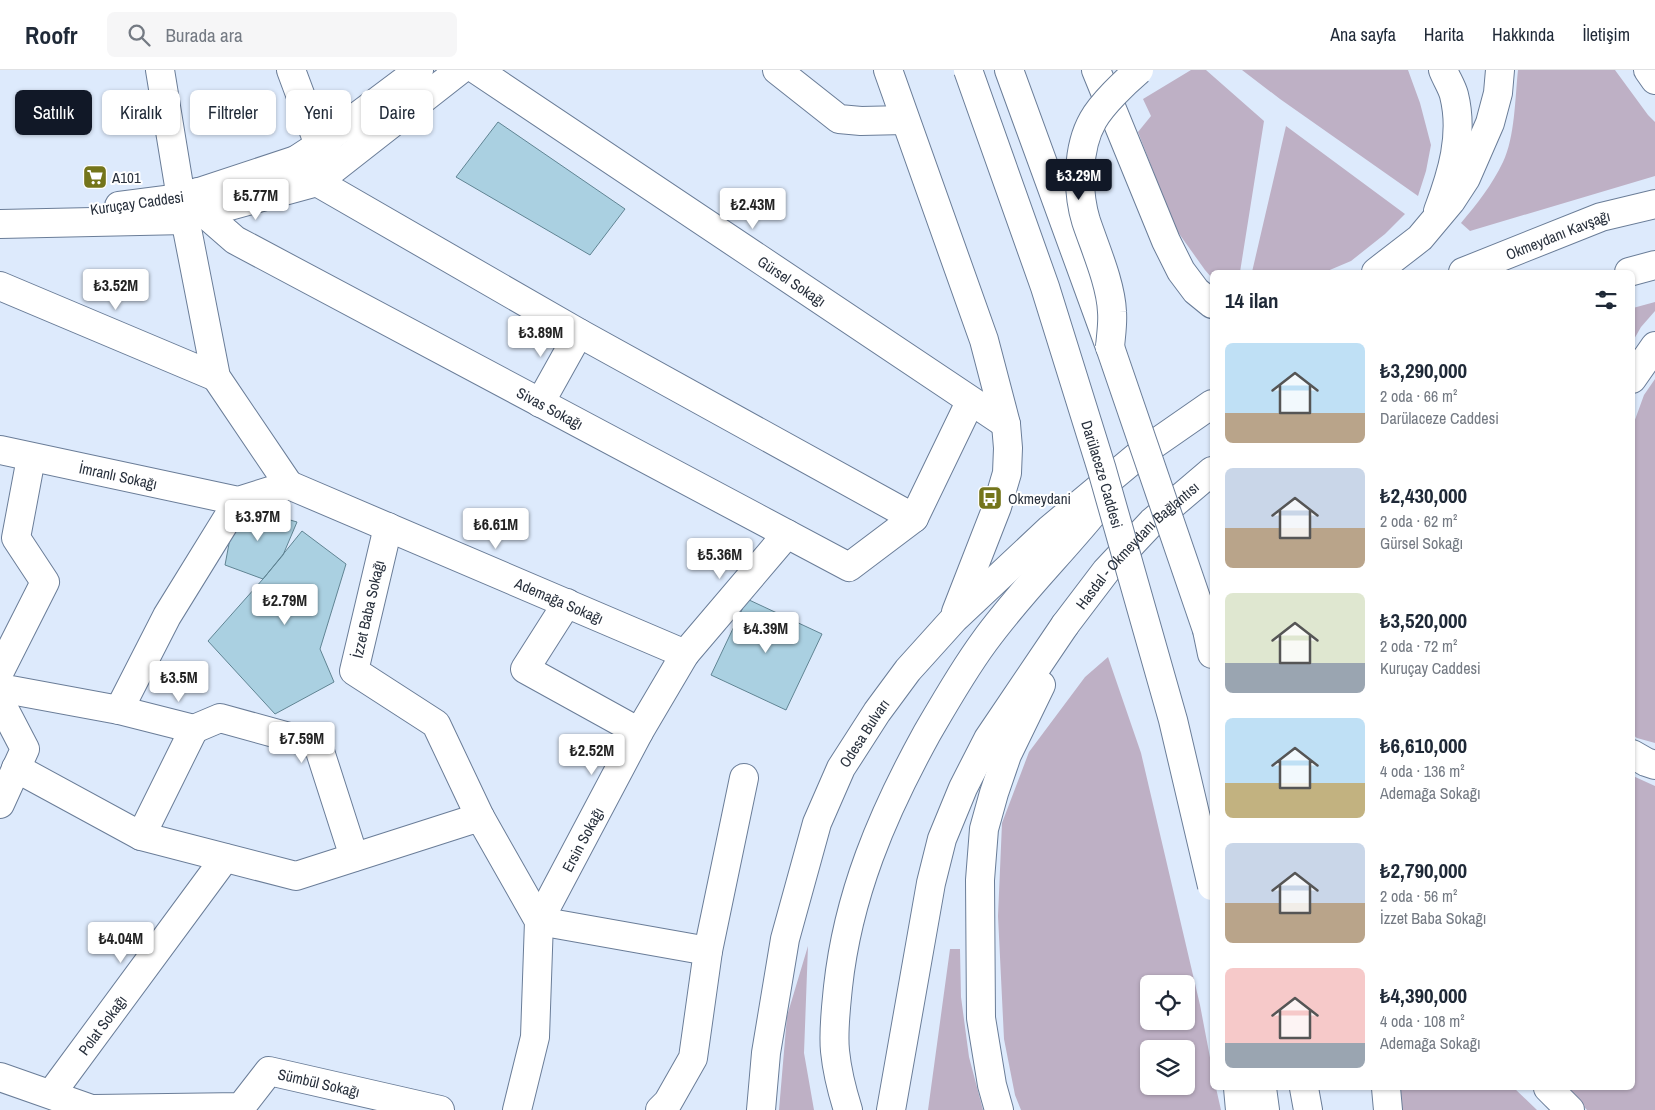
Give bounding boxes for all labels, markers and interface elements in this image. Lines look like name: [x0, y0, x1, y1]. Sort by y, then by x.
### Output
search box: [107, 12, 457, 57]
text: Roofr: [25, 19, 77, 51]
icon: search: [125, 21, 153, 49]
text: Burada ara: [165, 22, 243, 48]
text: Ana sayfa: [1330, 22, 1396, 47]
text: Harita: [1424, 22, 1464, 47]
text: Hakkında: [1492, 22, 1554, 47]
text: İletişim: [1582, 22, 1630, 47]
chip: Satılık: [15, 90, 92, 135]
chip: Kiralık: [102, 90, 180, 135]
chip: Filtreler: [190, 90, 276, 135]
chip: Yeni: [286, 90, 351, 135]
chip: Daire: [361, 90, 433, 135]
pin: ₺3.29M: [1038, 158, 1120, 201]
supermarket icon: A101: [82, 164, 108, 190]
text: ₺3.29M: [1057, 164, 1101, 186]
place label: A101: [111, 167, 141, 188]
pin: ₺5.77M: [215, 178, 297, 221]
text: ₺5.77M: [234, 184, 278, 206]
street label: Kuruçay Caddesi: [89, 186, 185, 220]
pin: ₺2.43M: [712, 188, 794, 230]
text: ₺2.43M: [731, 193, 775, 215]
street label: Okmeydanı Kavşağı: [1502, 205, 1612, 265]
street label: Gürsel Sokağı: [754, 250, 830, 311]
pin: ₺3.52M: [75, 268, 157, 311]
text: ₺3.52M: [94, 274, 138, 296]
text: 14 ilan: [1225, 286, 1279, 315]
icon: filters: [1592, 286, 1620, 314]
pin: ₺3.89M: [500, 316, 582, 358]
text: ₺3.89M: [519, 321, 563, 343]
text: ₺3,290,000: [1380, 356, 1467, 385]
icon: home: [1265, 363, 1325, 423]
street label: Sivas Sokağı: [513, 382, 587, 434]
text: 2 oda · 66 m²: [1380, 385, 1457, 407]
text: Darülaceze Caddesi: [1380, 407, 1499, 429]
street label: Darülaceze Caddesi: [1077, 418, 1128, 530]
street label: İmranlı Sokağı: [77, 457, 159, 494]
street label: Hasdal - Okmeydanı Bağlantısı: [1070, 476, 1203, 613]
text: ₺2,430,000: [1380, 481, 1467, 510]
bus stop icon: Okmeydani: [977, 485, 1003, 511]
place label: Okmeydani: [1008, 488, 1071, 509]
icon: home: [1265, 488, 1325, 548]
pin: ₺3.97M: [217, 500, 299, 542]
text: ₺3.97M: [236, 505, 280, 527]
pin: ₺6.61M: [455, 508, 537, 550]
text: 2 oda · 62 m²: [1380, 510, 1457, 532]
text: ₺6.61M: [474, 513, 518, 535]
text: Gürsel Sokağı: [1380, 532, 1463, 554]
pin: ₺5.36M: [679, 538, 761, 580]
text: ₺5.36M: [698, 543, 742, 565]
street label: İzzet Baba Sokağı: [347, 558, 389, 660]
street label: Ademağa Sokağı: [511, 572, 607, 629]
pin: ₺2.79M: [244, 584, 326, 626]
text: ₺2.79M: [263, 589, 307, 611]
text: ₺3,520,000: [1380, 606, 1467, 635]
pin: ₺4.39M: [725, 612, 807, 654]
icon: home: [1265, 613, 1325, 673]
text: ₺4.39M: [744, 617, 788, 639]
text: 2 oda · 72 m²: [1380, 635, 1457, 657]
text: Kuruçay Caddesi: [1380, 657, 1481, 679]
pin: ₺3.5M: [144, 660, 214, 703]
text: ₺3.5M: [160, 666, 198, 688]
street label: Odesa Bulvarı: [834, 694, 894, 771]
pin: ₺7.59M: [261, 722, 343, 764]
text: ₺7.59M: [280, 727, 324, 749]
text: ₺6,610,000: [1380, 731, 1467, 760]
pin: ₺2.52M: [551, 734, 633, 776]
icon: home: [1265, 738, 1325, 798]
text: ₺2.52M: [570, 739, 614, 761]
text: 4 oda · 136 m²: [1380, 760, 1465, 782]
text: Ademağa Sokağı: [1380, 782, 1481, 804]
street label: Ersin Sokağı: [556, 803, 608, 875]
text: ₺2,790,000: [1380, 856, 1467, 885]
icon: home: [1265, 863, 1325, 923]
text: 2 oda · 56 m²: [1380, 885, 1457, 907]
text: İzzet Baba Sokağı: [1380, 907, 1487, 929]
pin: ₺4.04M: [80, 922, 162, 964]
text: ₺4.04M: [99, 927, 143, 949]
map controls: [1140, 975, 1195, 1095]
button: locate: [1140, 975, 1195, 1030]
text: ₺4,390,000: [1380, 981, 1467, 1010]
icon: home: [1265, 988, 1325, 1048]
street label: Polat Sokağı: [73, 990, 131, 1059]
text: 4 oda · 108 m²: [1380, 1010, 1465, 1032]
text: Ademağa Sokağı: [1380, 1032, 1481, 1054]
button: layers: [1140, 1040, 1195, 1095]
street label: Sümbül Sokağı: [276, 1063, 362, 1102]

